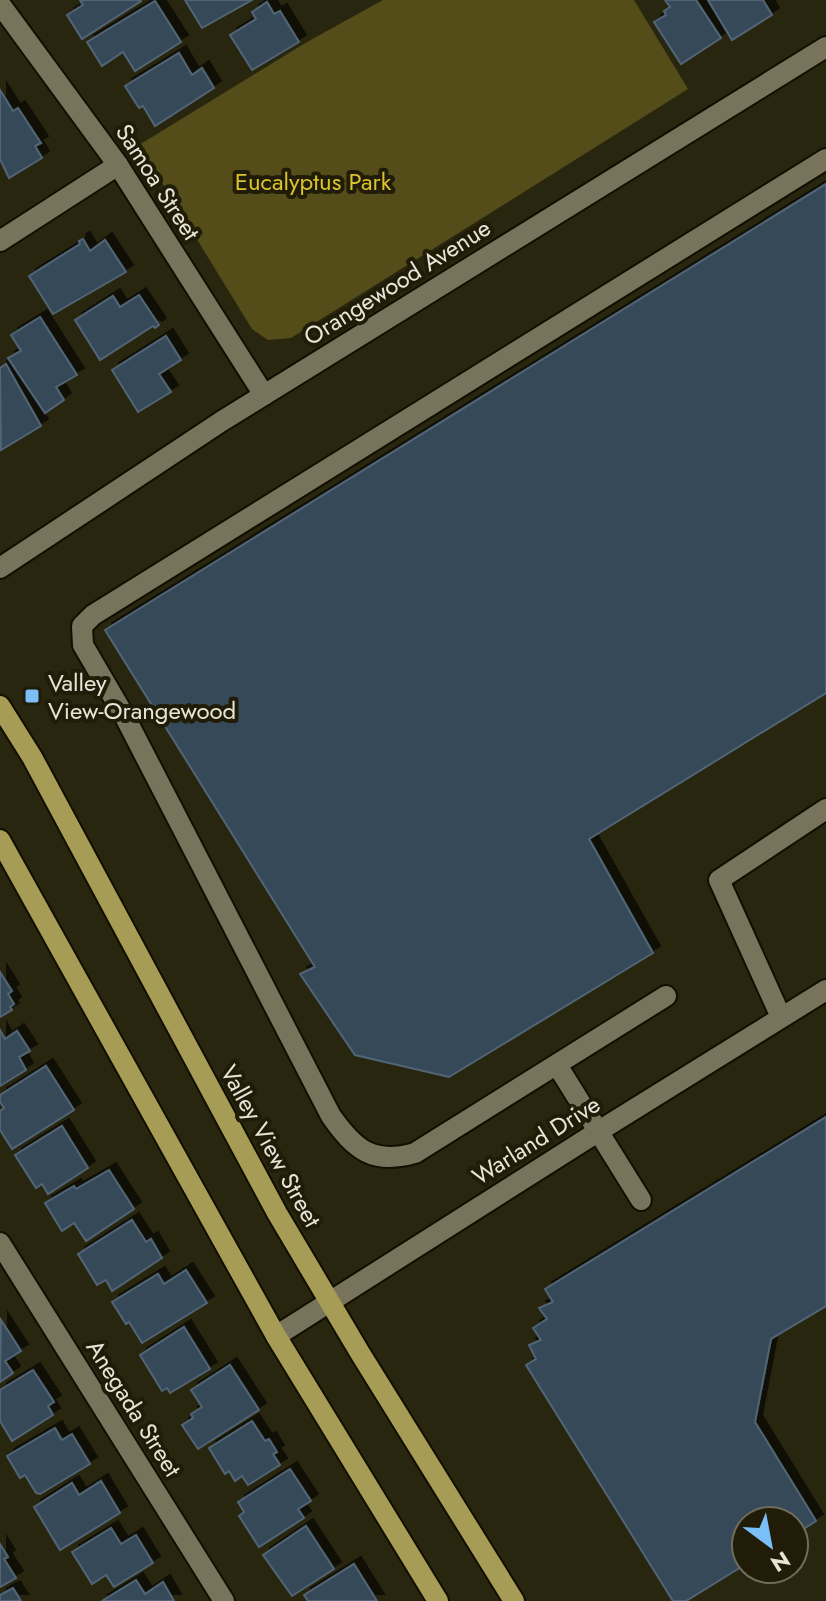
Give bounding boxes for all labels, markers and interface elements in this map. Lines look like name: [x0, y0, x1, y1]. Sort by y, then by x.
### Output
street label: Samoa Street: [107, 117, 209, 247]
park label: Eucalyptus Park: [235, 164, 392, 199]
street label: Orangewood Avenue: [297, 210, 497, 354]
place label: Valley View-Orangewood: [48, 665, 236, 728]
marker: Valley View-Orangewood: [23, 687, 41, 705]
street label: Valley View Street: [212, 1059, 330, 1234]
street label: Warland Drive: [465, 1087, 607, 1193]
street label: Anegada Street: [78, 1333, 190, 1483]
north arrow: [730, 1505, 810, 1585]
text: N: [765, 1544, 796, 1580]

